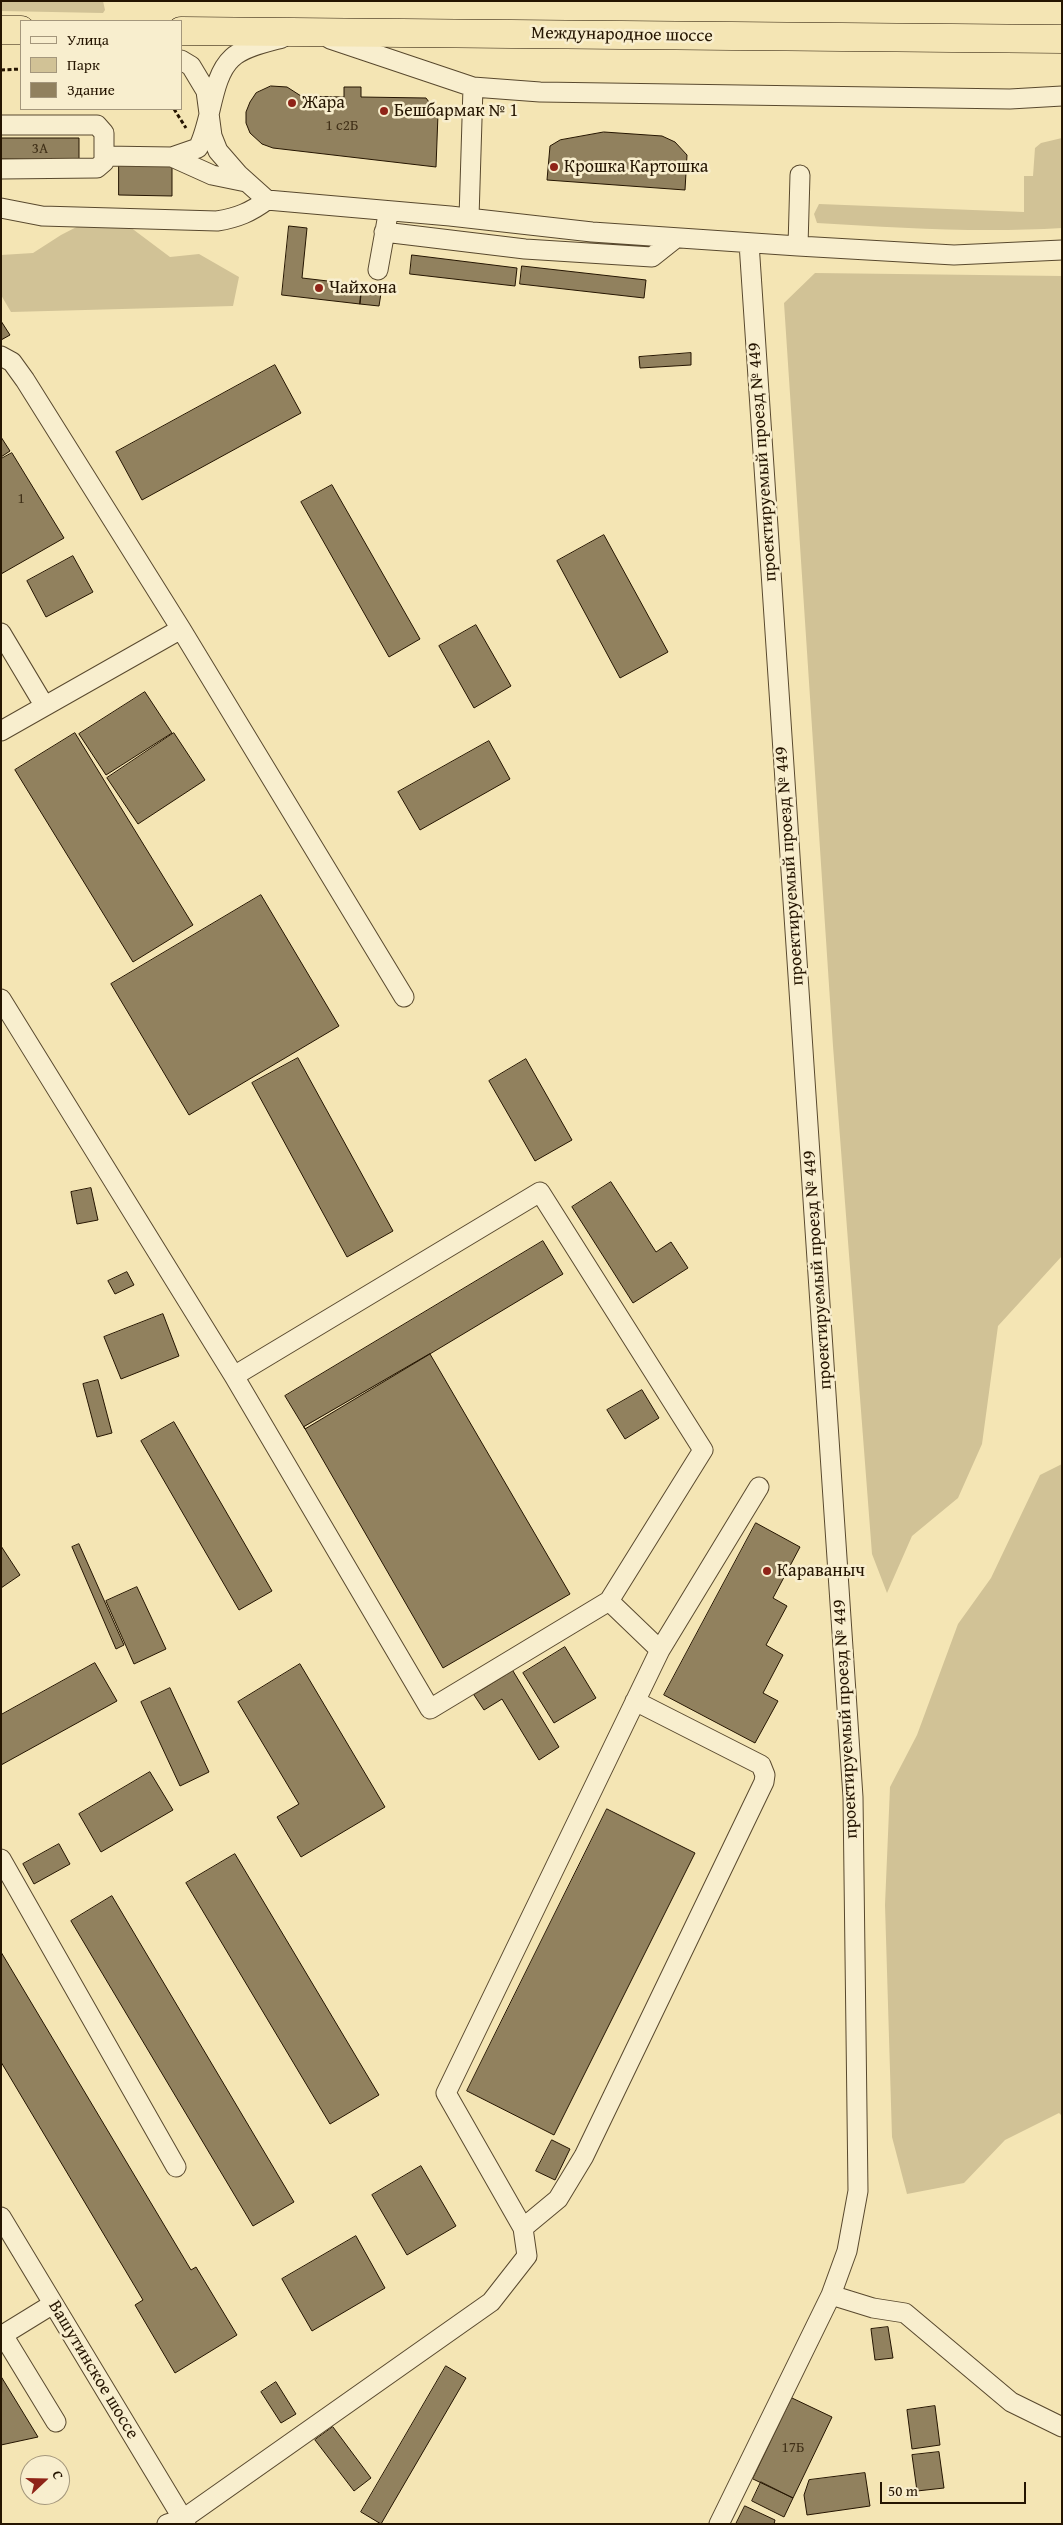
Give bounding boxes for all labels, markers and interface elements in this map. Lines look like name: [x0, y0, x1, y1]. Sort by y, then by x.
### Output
legend: [20, 20, 182, 110]
street label: Международное шоссе: [531, 23, 713, 47]
text: Улица: [67, 29, 109, 50]
text: Парк: [67, 54, 100, 75]
text: Здание: [67, 79, 115, 100]
place label: Жара: [302, 92, 345, 114]
marker: Жара: [286, 97, 298, 109]
place label: Бешбармак № 1: [394, 100, 518, 122]
marker: Бешбармак № 1: [378, 105, 390, 117]
house number: 1 с2Б: [326, 117, 358, 135]
house number: 3А: [32, 140, 48, 158]
place label: Крошка Картошка: [564, 156, 708, 178]
marker: Крошка Картошка: [548, 161, 560, 173]
place label: Чайхона: [329, 277, 397, 299]
marker: Чайхона: [313, 282, 325, 294]
street label: проектируемый проезд № 449: [744, 342, 782, 582]
house number: 1: [17, 490, 25, 508]
street label: проектируемый проезд № 449: [771, 746, 809, 986]
street label: проектируемый проезд № 449: [799, 1150, 837, 1390]
place label: Караваныч: [777, 1560, 865, 1582]
marker: Караваныч: [761, 1565, 773, 1577]
street label: проектируемый проезд № 449: [829, 1599, 863, 1839]
street label: Вашутинское шоссе: [43, 2297, 143, 2443]
house number: 17Б: [782, 2439, 804, 2457]
north arrow: [20, 2455, 70, 2505]
text: С: [47, 2468, 69, 2482]
scale bar: [883, 2472, 1029, 2504]
text: 50 m: [888, 2480, 918, 2501]

